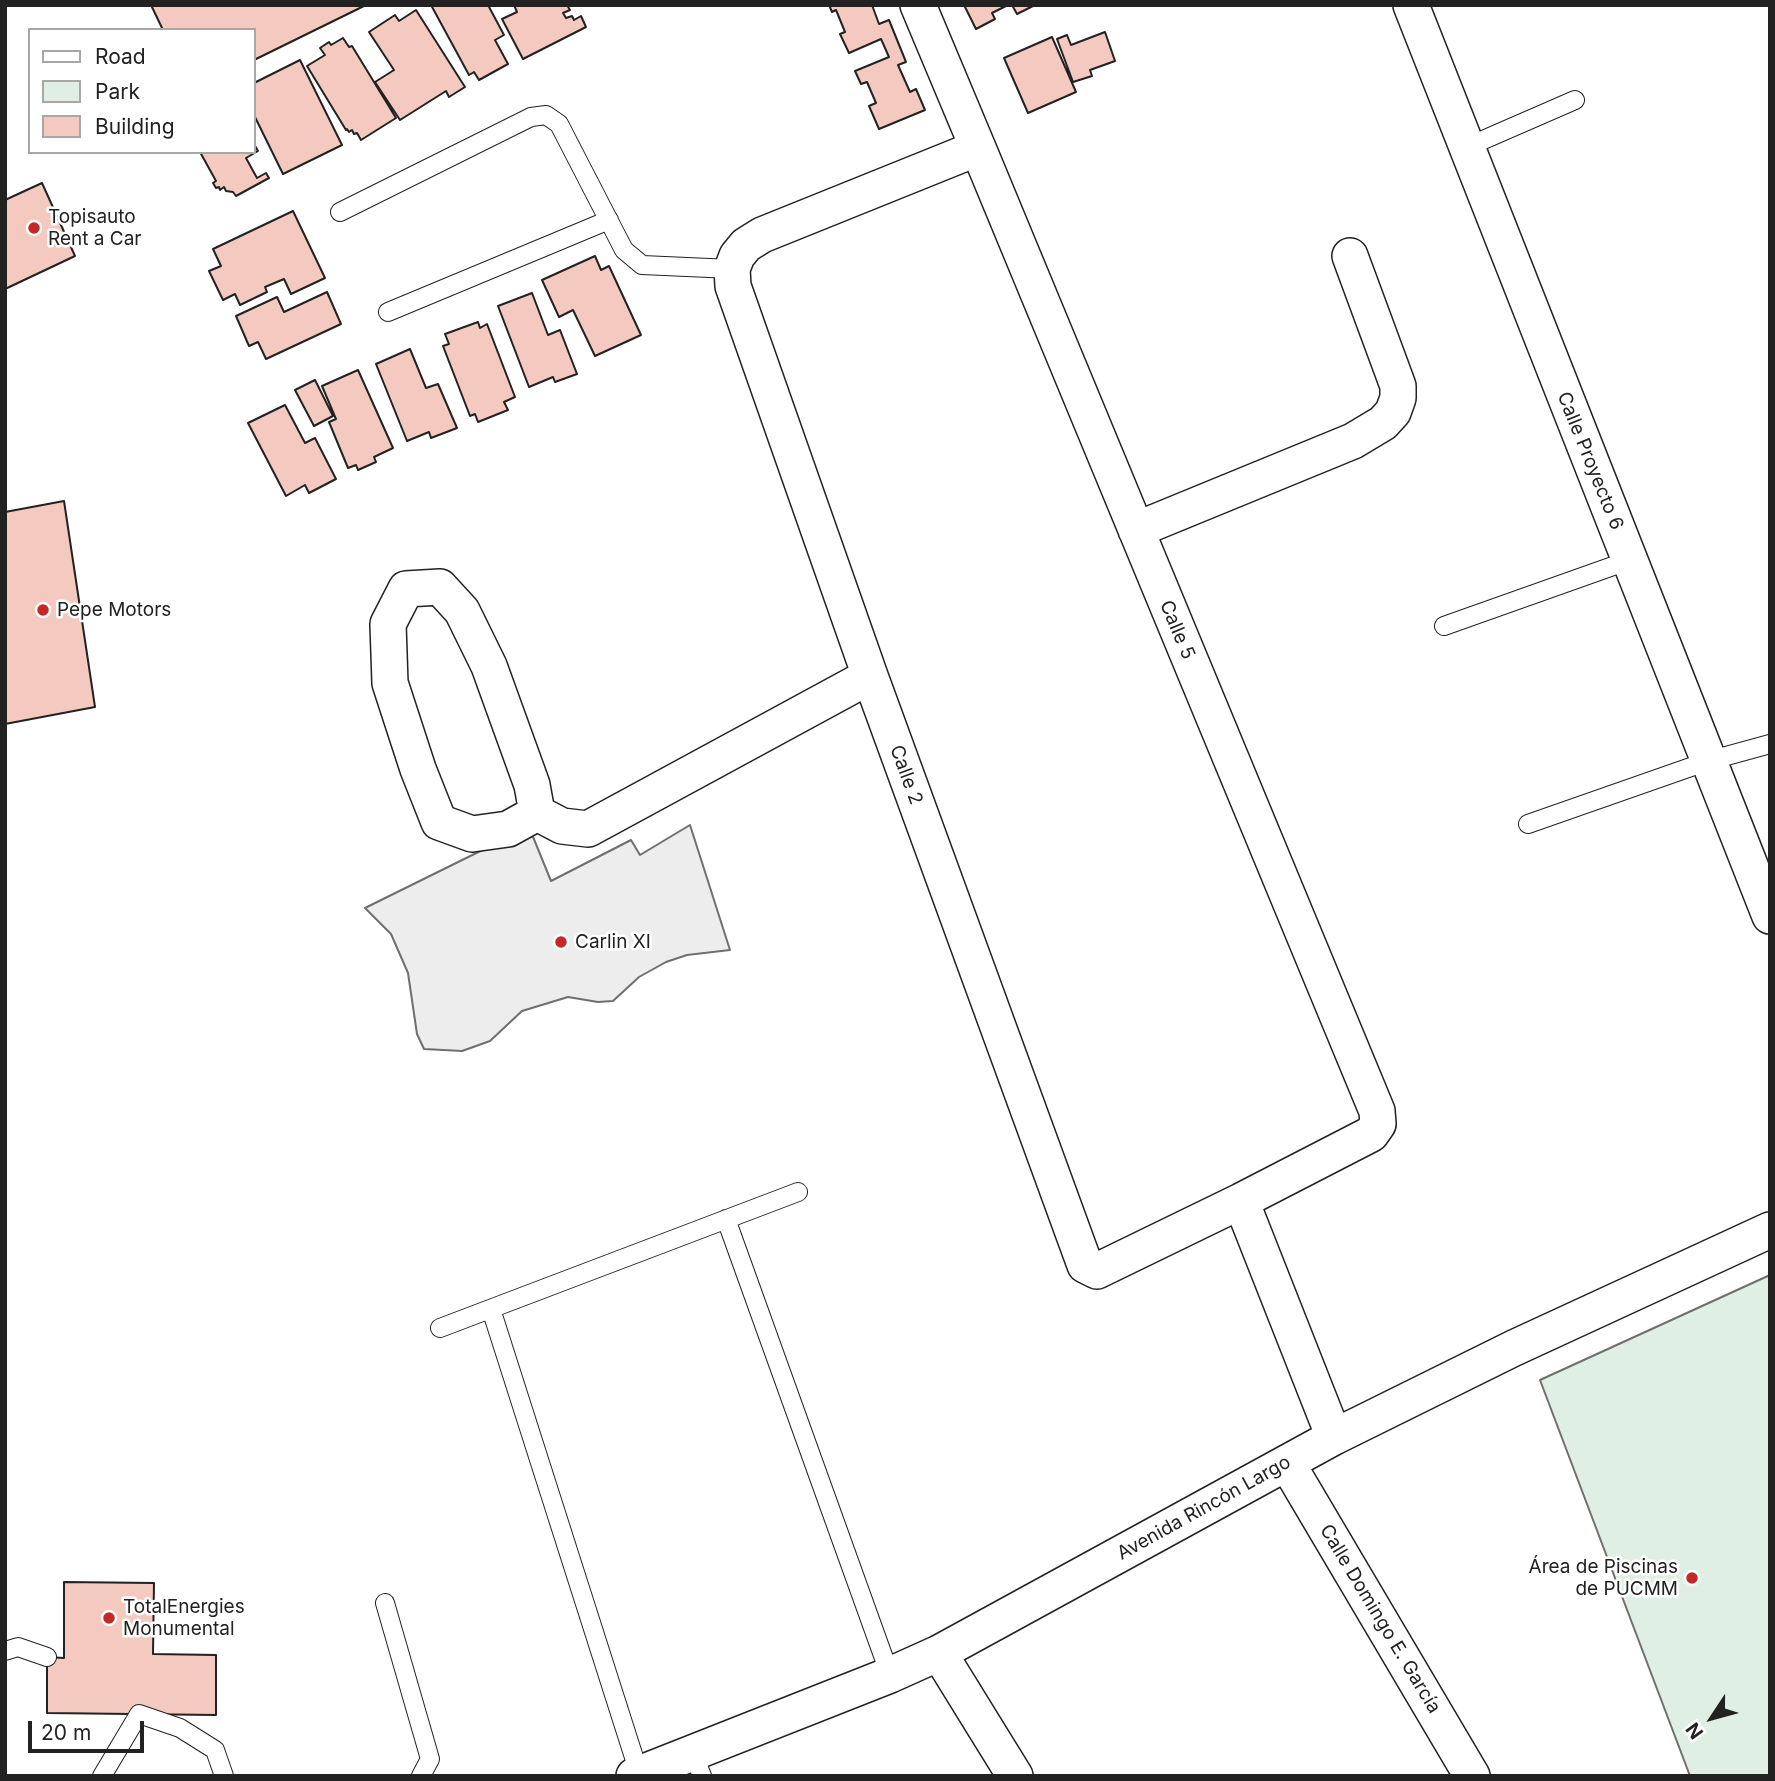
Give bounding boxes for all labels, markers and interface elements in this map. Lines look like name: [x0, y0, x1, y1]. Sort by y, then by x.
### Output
legend: [28, 28, 256, 154]
text: Road: [95, 44, 146, 69]
text: Park: [95, 79, 140, 104]
text: Building: [95, 114, 175, 139]
place label: Topisauto Rent a Car: [48, 206, 142, 250]
marker: Topisauto Rent a Car: [26, 220, 42, 236]
street label: Calle Proyecto 6: [1552, 389, 1628, 533]
street label: Calle 5: [1154, 597, 1200, 663]
place label: Pepe Motors: [57, 599, 171, 621]
marker: Pepe Motors: [35, 602, 51, 618]
street label: Calle 2: [885, 742, 927, 808]
place label: Carlin XI: [575, 931, 651, 953]
marker: Carlin XI: [553, 934, 569, 950]
street label: Avenida Rincón Largo: [1113, 1451, 1295, 1565]
street label: Calle Domingo E. García: [1315, 1520, 1445, 1718]
place label: Área de Piscinas de PUCMM: [1529, 1556, 1678, 1600]
marker: Área de Piscinas de PUCMM: [1684, 1570, 1700, 1586]
place label: TotalEnergies Monumental: [123, 1596, 245, 1640]
marker: TotalEnergies Monumental: [101, 1610, 117, 1626]
north arrow: [1677, 1683, 1747, 1753]
scale bar: [32, 1708, 147, 1752]
text: N: [1681, 1718, 1708, 1743]
text: 20 m: [41, 1720, 91, 1745]

